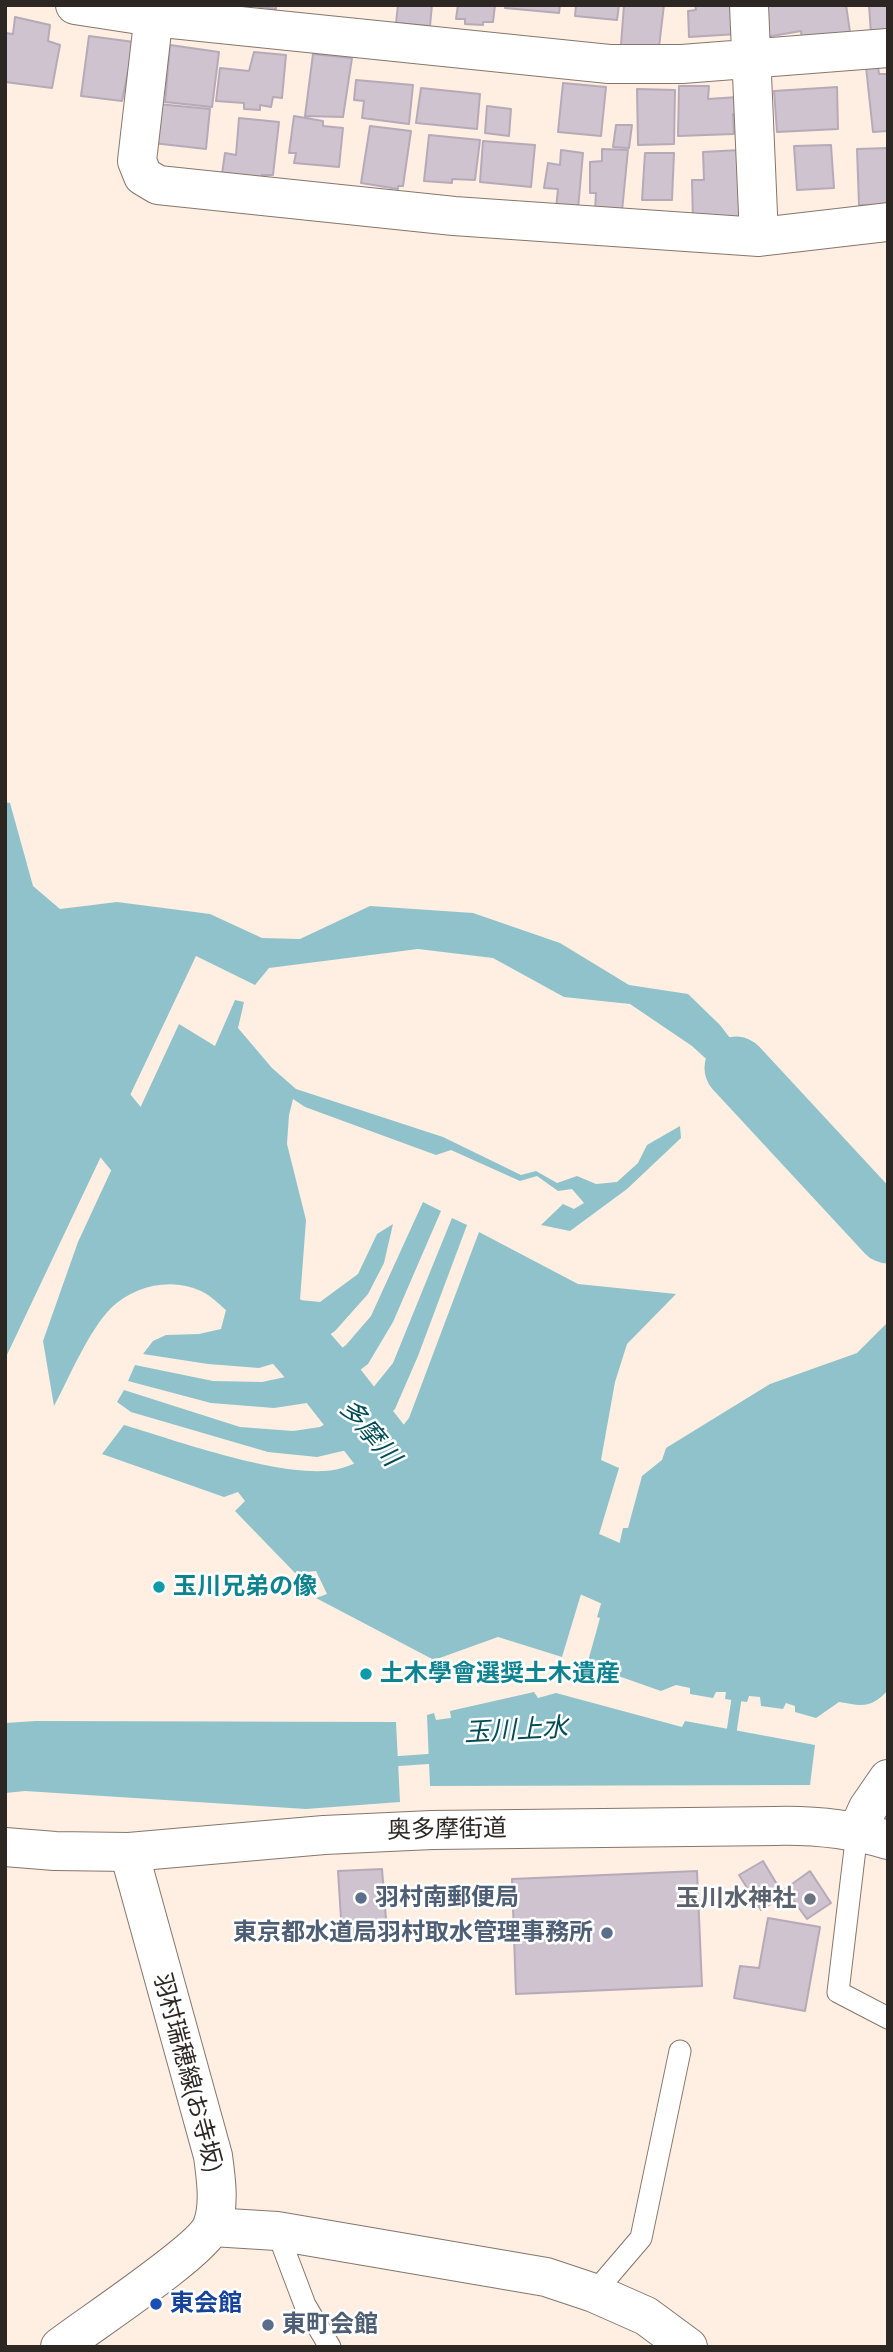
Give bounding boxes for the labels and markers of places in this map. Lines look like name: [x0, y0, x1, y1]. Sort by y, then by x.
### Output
place label: 玉川兄弟の像: [173, 1573, 317, 1601]
marker: 玉川兄弟の像: [151, 1579, 167, 1595]
place label: 土木學會選奨土木遺産: [380, 1660, 620, 1688]
marker: 土木學會選奨土木遺産: [358, 1666, 374, 1682]
place label: 羽村南郵便局: [375, 1884, 519, 1912]
place label: 玉川水神社: [676, 1885, 796, 1913]
marker: 羽村南郵便局: [353, 1890, 369, 1906]
marker: 玉川水神社: [802, 1891, 818, 1907]
place label: 東京都水道局羽村取水管理事務所: [233, 1919, 593, 1947]
marker: 東京都水道局羽村取水管理事務所: [599, 1925, 615, 1941]
place label: 東会館: [170, 2290, 242, 2318]
marker: 東会館: [148, 2296, 164, 2312]
place label: 東町会館: [282, 2311, 378, 2339]
marker: 東町会館: [260, 2317, 276, 2333]

